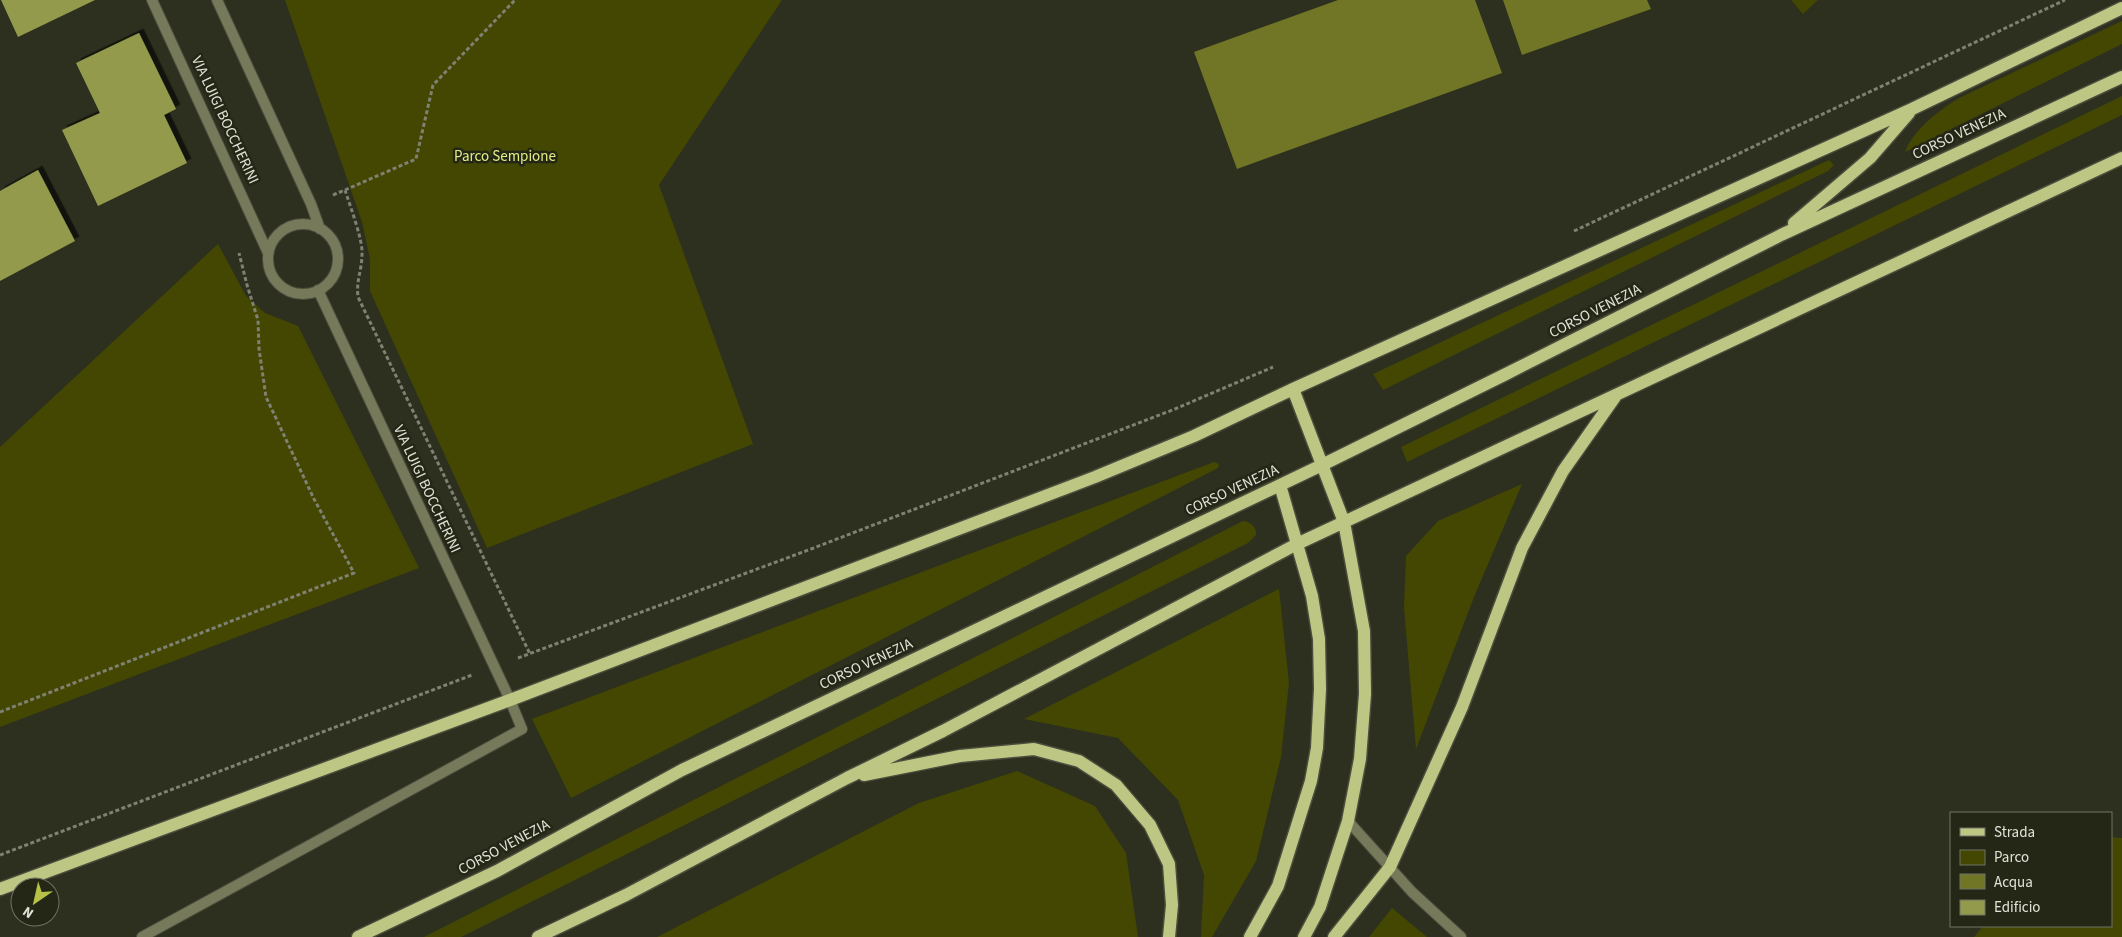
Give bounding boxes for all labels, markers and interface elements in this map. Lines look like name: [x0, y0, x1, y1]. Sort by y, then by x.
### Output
street label: VIA LUIGI BOCCHERINI: [186, 53, 264, 187]
street label: CORSO VENEZIA: [1909, 103, 2010, 165]
park label: Parco Sempione: [454, 146, 556, 167]
street label: CORSO VENEZIA: [1545, 278, 1645, 343]
street label: VIA LUIGI BOCCHERINI: [388, 422, 466, 556]
street label: CORSO VENEZIA: [1182, 459, 1283, 521]
street label: CORSO VENEZIA: [816, 633, 917, 695]
legend: [1950, 812, 2112, 927]
street label: CORSO VENEZIA: [455, 814, 554, 880]
text: Strada: [1994, 822, 2035, 843]
text: Parco: [1994, 847, 2029, 868]
text: Acqua: [1994, 872, 2033, 893]
north arrow: [10, 877, 60, 927]
text: Edificio: [1994, 897, 2041, 918]
text: N: [19, 901, 38, 923]

